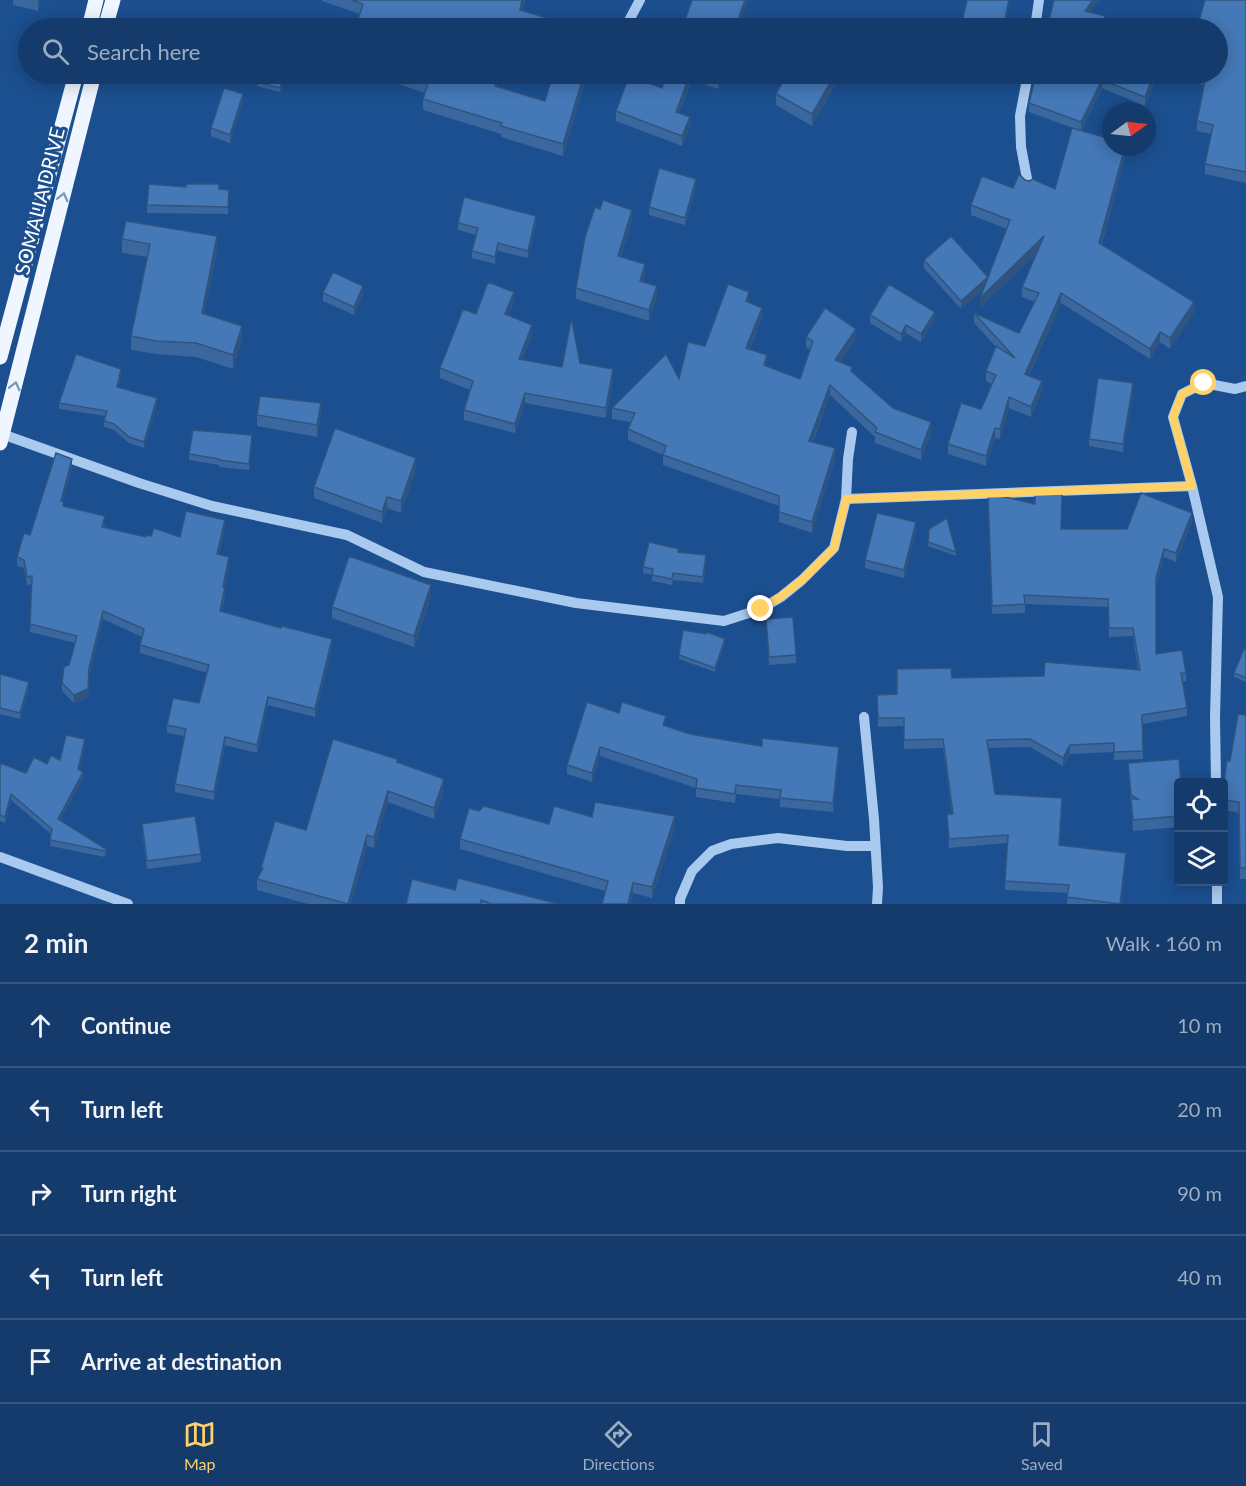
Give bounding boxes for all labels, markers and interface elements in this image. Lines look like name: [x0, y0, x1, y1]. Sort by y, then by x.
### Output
search box: [18, 18, 1228, 84]
icon: search: [39, 35, 72, 68]
text: Search here: [87, 38, 200, 65]
north arrow: [1102, 102, 1156, 156]
street label: SOMALIA DRIVE: [9, 124, 69, 277]
one-way arrow: [55, 192, 68, 202]
route start: [1190, 369, 1216, 395]
one-way arrow: [7, 381, 20, 391]
route end: [747, 595, 773, 621]
map controls: [1174, 778, 1228, 886]
button: locate: [1174, 778, 1228, 832]
button: layers: [1174, 832, 1228, 886]
text: 2 min: [24, 927, 88, 959]
text: Walk · 160 m: [1106, 931, 1222, 955]
icon: ahead: [24, 1009, 57, 1042]
text: Continue: [81, 1012, 171, 1039]
text: 10 m: [1177, 1013, 1222, 1037]
icon: left: [24, 1093, 57, 1126]
text: Turn left: [81, 1096, 163, 1123]
text: 20 m: [1177, 1097, 1222, 1121]
icon: right: [24, 1177, 57, 1210]
text: Turn right: [81, 1180, 176, 1207]
text: 90 m: [1177, 1181, 1222, 1205]
icon: left: [24, 1261, 57, 1294]
text: Turn left: [81, 1264, 163, 1291]
text: 40 m: [1177, 1265, 1222, 1289]
icon: arrive: [24, 1345, 57, 1378]
text: Arrive at destination: [81, 1348, 282, 1375]
tab: Map: [183, 1418, 216, 1473]
tab: Directions: [582, 1418, 655, 1473]
tab: Saved: [1021, 1418, 1063, 1473]

